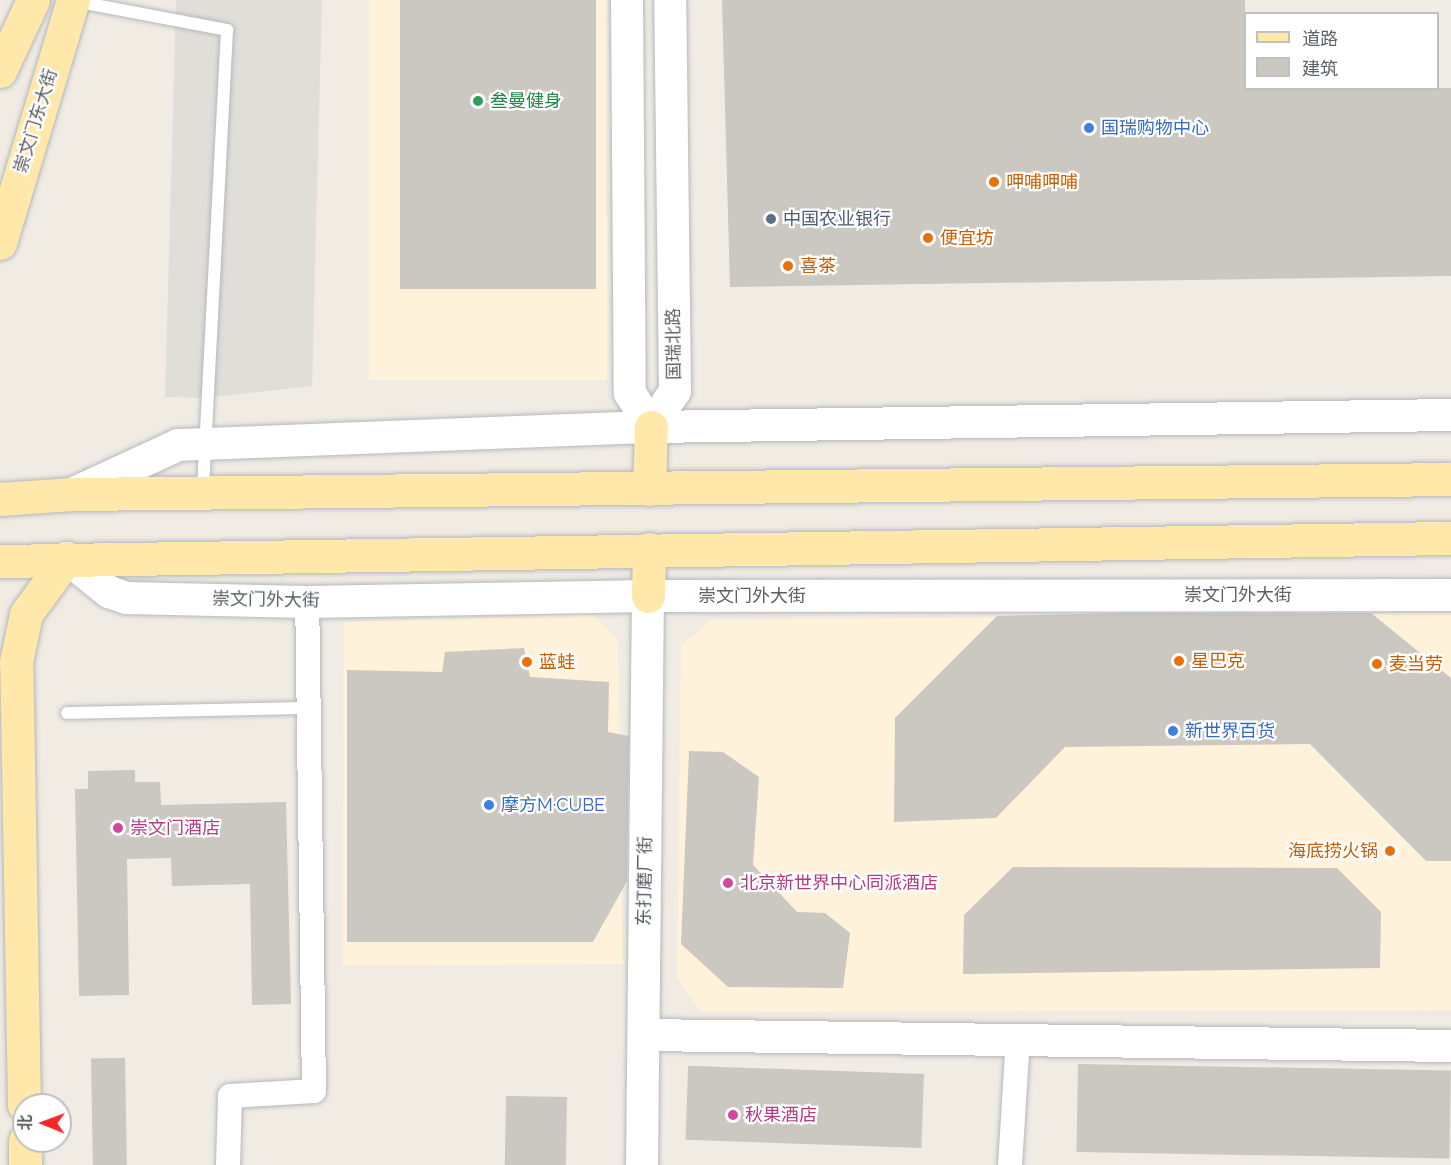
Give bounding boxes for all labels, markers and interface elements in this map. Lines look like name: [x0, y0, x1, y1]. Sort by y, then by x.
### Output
legend: [1244, 12, 1439, 90]
text: 道路: [1302, 28, 1338, 49]
text: 建筑: [1302, 58, 1338, 79]
street label: 崇文门东大街: [10, 66, 62, 176]
place label: 叁曼健身: [490, 90, 562, 112]
marker: 叁曼健身: [471, 94, 485, 108]
place label: 国瑞购物中心: [1101, 117, 1209, 139]
marker: 国瑞购物中心: [1082, 121, 1096, 135]
place label: 呷哺呷哺: [1006, 171, 1078, 193]
marker: 呷哺呷哺: [987, 175, 1001, 189]
place label: 中国农业银行: [783, 208, 891, 230]
marker: 中国农业银行: [764, 212, 778, 226]
place label: 便宜坊: [940, 227, 994, 249]
marker: 便宜坊: [921, 231, 935, 245]
place label: 喜茶: [800, 255, 836, 277]
marker: 喜茶: [781, 259, 795, 273]
street label: 国瑞北路: [663, 308, 685, 380]
street label: 崇文门外大街: [1184, 584, 1292, 606]
street label: 崇文门外大街: [698, 585, 806, 607]
street label: 崇文门外大街: [212, 588, 320, 612]
place label: 星巴克: [1191, 650, 1245, 672]
place label: 蓝蛙: [539, 651, 575, 673]
place label: 麦当劳: [1389, 653, 1443, 675]
marker: 星巴克: [1172, 654, 1186, 668]
marker: 蓝蛙: [520, 655, 534, 669]
marker: 麦当劳: [1370, 657, 1384, 671]
place label: 新世界百货: [1185, 720, 1275, 742]
marker: 新世界百货: [1166, 724, 1180, 738]
place label: 摩方M·CUBE: [501, 794, 605, 816]
marker: 摩方M·CUBE: [482, 798, 496, 812]
place label: 崇文门酒店: [130, 817, 220, 839]
marker: 崇文门酒店: [111, 821, 125, 835]
street label: 东打磨厂街: [633, 836, 657, 926]
place label: 海底捞火锅: [1288, 840, 1378, 862]
marker: 海底捞火锅: [1383, 844, 1397, 858]
place label: 北京新世界中心同派酒店: [740, 872, 938, 894]
marker: 北京新世界中心同派酒店: [721, 876, 735, 890]
north arrow: [12, 1093, 72, 1153]
place label: 秋果酒店: [745, 1104, 817, 1126]
marker: 秋果酒店: [726, 1108, 740, 1122]
text: 北: [16, 1115, 35, 1131]

